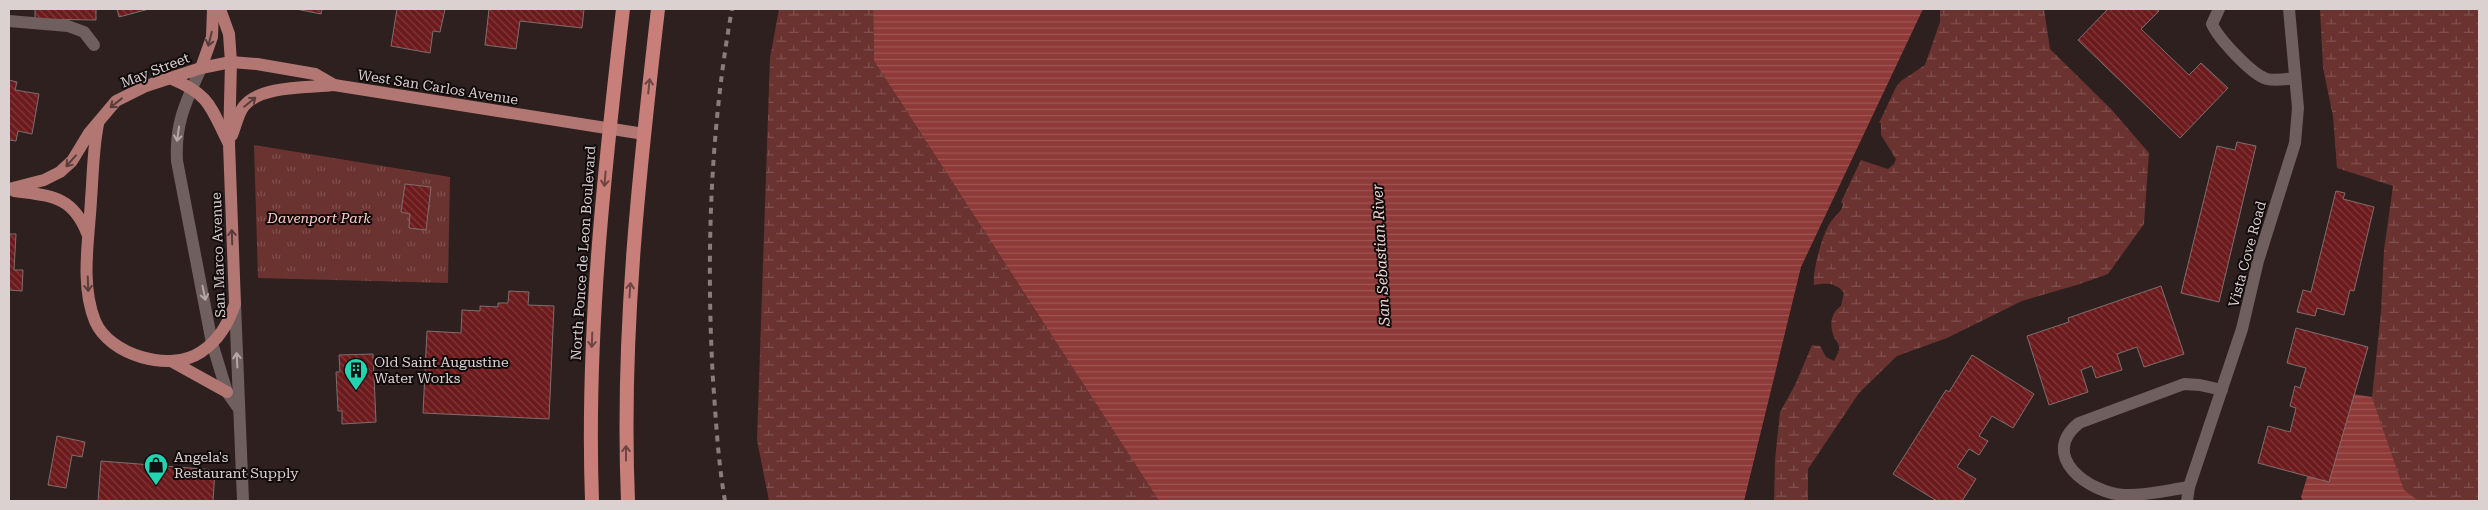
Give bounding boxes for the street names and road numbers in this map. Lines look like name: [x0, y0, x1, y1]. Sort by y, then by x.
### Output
street label: May Street: [118, 50, 192, 90]
street label: West San Carlos Avenue: [357, 66, 520, 108]
street label: North Ponce de Leon Boulevard: [568, 145, 598, 361]
street label: San Marco Avenue: [208, 192, 228, 318]
street label: Vista Cove Road: [2225, 199, 2269, 309]

